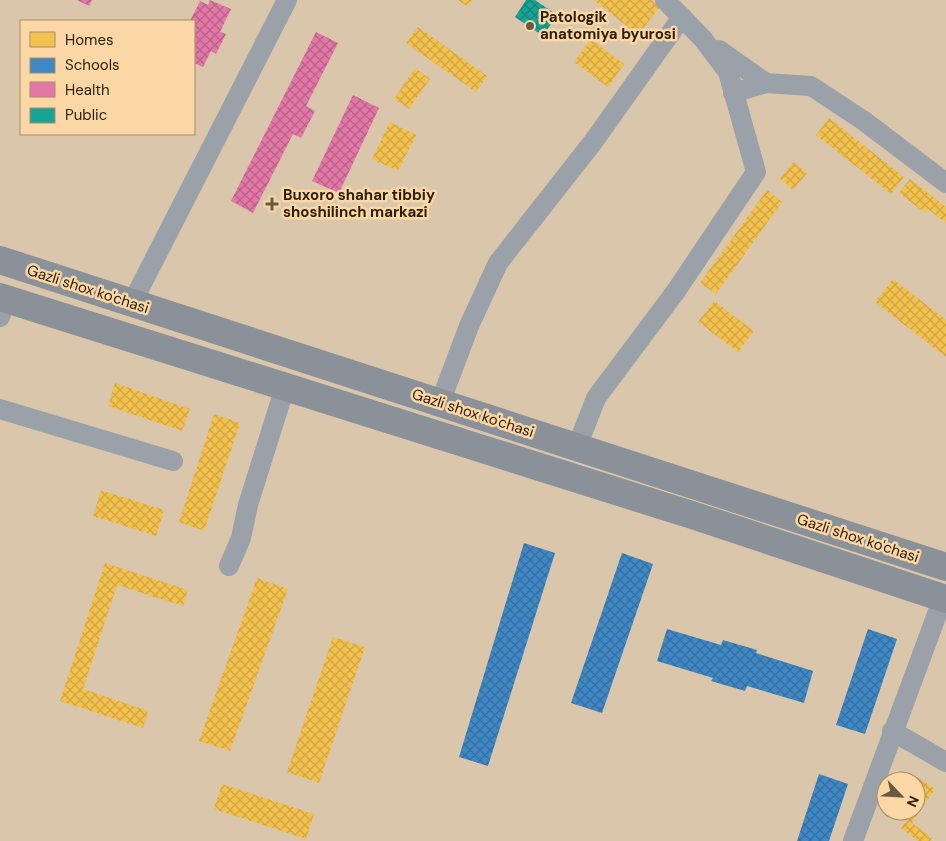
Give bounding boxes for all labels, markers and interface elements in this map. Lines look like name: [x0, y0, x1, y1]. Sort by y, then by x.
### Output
place label: Patologik anatomiya byurosi: [540, 7, 676, 44]
legend: [20, 20, 195, 135]
marker: Patologik anatomiya byurosi: [524, 20, 536, 32]
text: Homes: [65, 30, 114, 50]
text: Schools: [65, 55, 120, 75]
text: Health: [65, 80, 110, 100]
text: Public: [65, 105, 107, 125]
place label: Buxoro shahar tibbiy shoshilinch markazi: [283, 185, 435, 222]
marker: Buxoro shahar tibbiy shoshilinch markazi: [265, 197, 279, 211]
street label: Gazli shox ko'chasi: [25, 260, 151, 318]
street label: Gazli shox ko'chasi: [410, 384, 536, 442]
street label: Gazli shox ko'chasi: [795, 509, 921, 567]
north arrow: [876, 771, 926, 821]
text: N: [902, 793, 923, 810]

